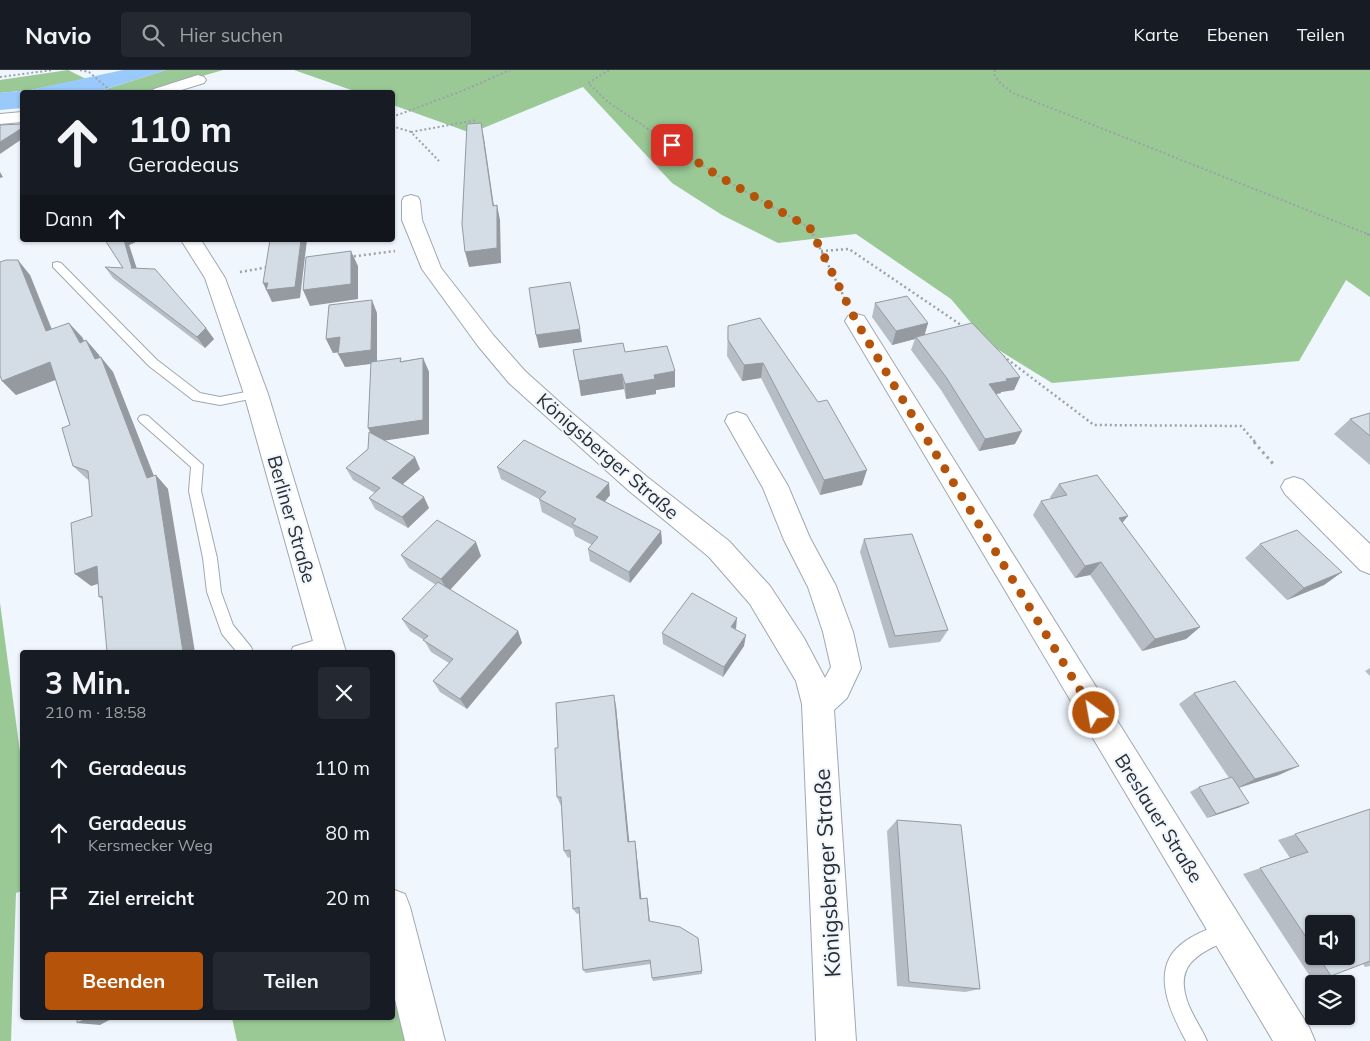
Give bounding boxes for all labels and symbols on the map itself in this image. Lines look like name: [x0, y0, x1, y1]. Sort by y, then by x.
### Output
pin: [651, 124, 693, 166]
street label: Königsberger Straße: [532, 388, 684, 524]
street label: Berliner Straße: [262, 452, 322, 586]
position arrow: [1067, 686, 1119, 738]
street label: Breslauer Straße: [1110, 749, 1208, 887]
street label: Königsberger Straße: [808, 768, 846, 978]

